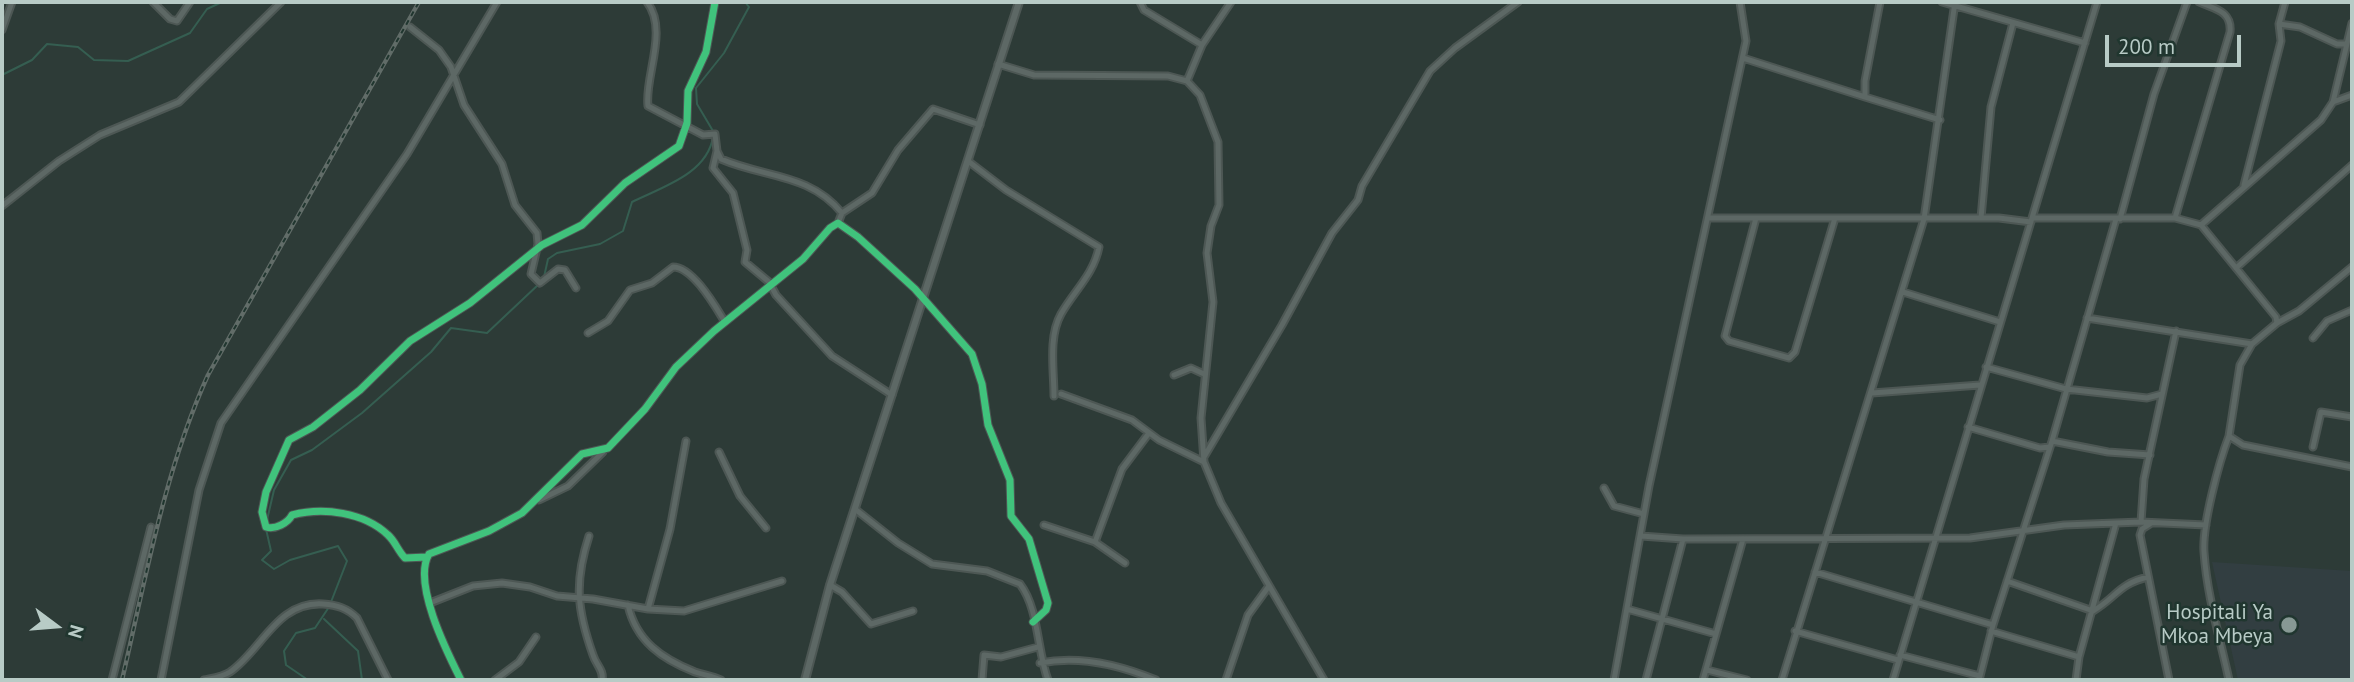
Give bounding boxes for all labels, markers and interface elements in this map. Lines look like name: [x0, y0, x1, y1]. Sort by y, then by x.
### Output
scale bar: [2109, 21, 2246, 65]
text: 200 m: [2118, 33, 2175, 60]
north arrow: [21, 591, 91, 661]
place label: Hospitali Ya Mkoa Mbeya: [2161, 600, 2273, 650]
marker: Hospitali Ya Mkoa Mbeya: [2279, 615, 2299, 635]
text: N: [63, 622, 89, 641]

